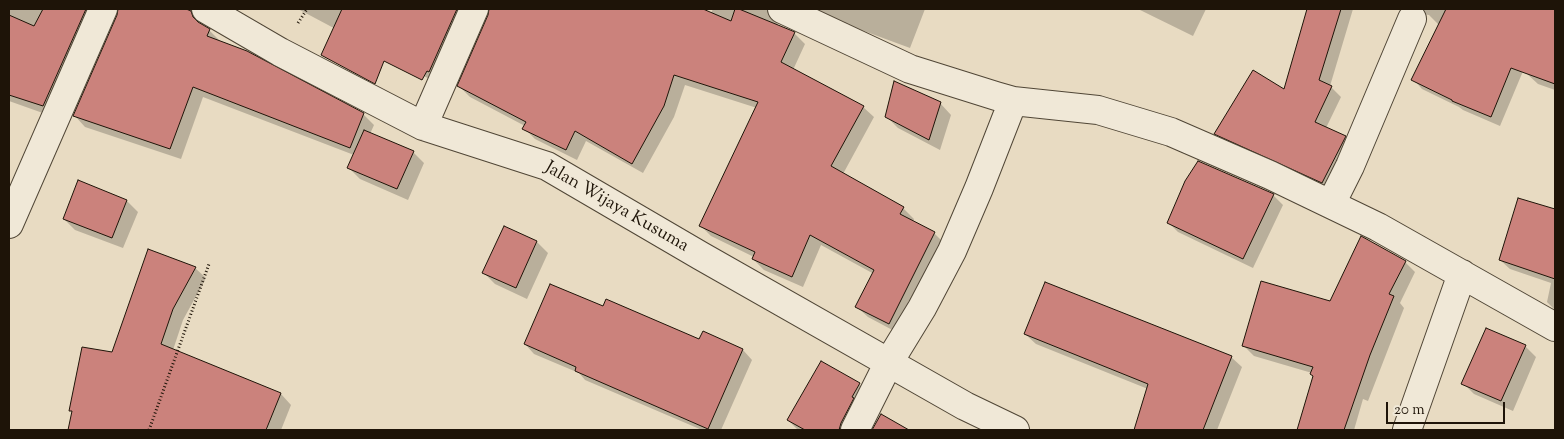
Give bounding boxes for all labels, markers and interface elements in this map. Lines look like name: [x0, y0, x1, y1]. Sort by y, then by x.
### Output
street label: Jalan Wijaya Kusuma: [540, 158, 692, 258]
scale bar: [1389, 392, 1508, 424]
text: 20 m: [1394, 400, 1425, 421]

